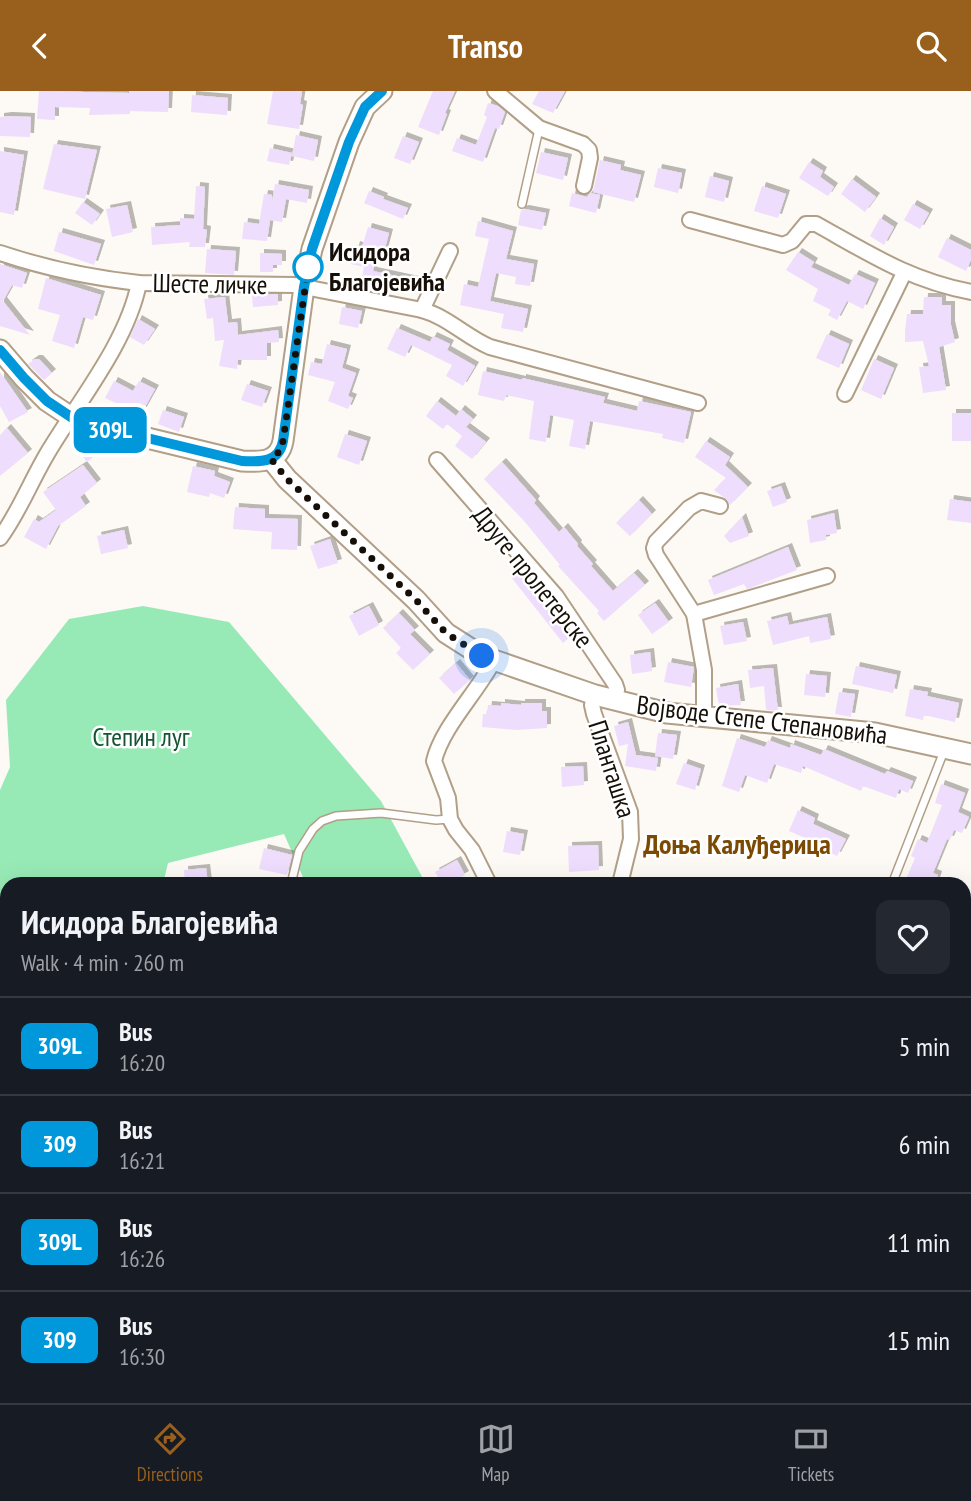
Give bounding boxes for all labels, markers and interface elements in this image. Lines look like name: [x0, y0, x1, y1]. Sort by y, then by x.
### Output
text: Transo: [448, 25, 523, 67]
icon: back: [21, 27, 59, 65]
icon: search: [912, 27, 950, 65]
place label: Исидора Благојевића: [329, 235, 445, 298]
marker: Исидора Благојевића: [293, 252, 323, 282]
street label: Шесте личке: [152, 266, 268, 301]
line badge: 309L: [61, 407, 159, 453]
text: 309L: [88, 414, 132, 445]
street label: Друге пролетерске: [466, 499, 601, 654]
your location: [464, 638, 499, 673]
street label: Војводе Степе Степановића: [635, 688, 889, 751]
street label: Планташка: [581, 716, 644, 822]
park label: Степин луг: [93, 720, 190, 753]
district label: Доња Калуђерица: [643, 825, 831, 862]
text: Исидора Благојевића: [21, 900, 278, 943]
button: heart: [876, 900, 950, 974]
text: Walk · 4 min · 260 m: [21, 948, 184, 977]
text: Bus: [119, 1015, 152, 1048]
text: 309L: [37, 1030, 82, 1061]
text: 5 min: [899, 1030, 950, 1063]
text: 16:20: [119, 1048, 165, 1077]
text: Bus: [119, 1113, 152, 1146]
text: 309: [42, 1128, 77, 1159]
text: 6 min: [899, 1128, 950, 1161]
text: 16:21: [119, 1146, 165, 1175]
text: Bus: [119, 1211, 152, 1244]
text: 309L: [37, 1226, 82, 1257]
text: 11 min: [887, 1226, 950, 1259]
text: 16:26: [119, 1244, 165, 1273]
text: Bus: [119, 1309, 152, 1342]
text: 309: [42, 1324, 77, 1355]
text: 15 min: [887, 1324, 950, 1357]
text: 16:30: [119, 1342, 165, 1371]
tab: Directions: [137, 1420, 203, 1486]
tab: Map: [477, 1420, 515, 1486]
tab: Tickets: [788, 1420, 834, 1486]

